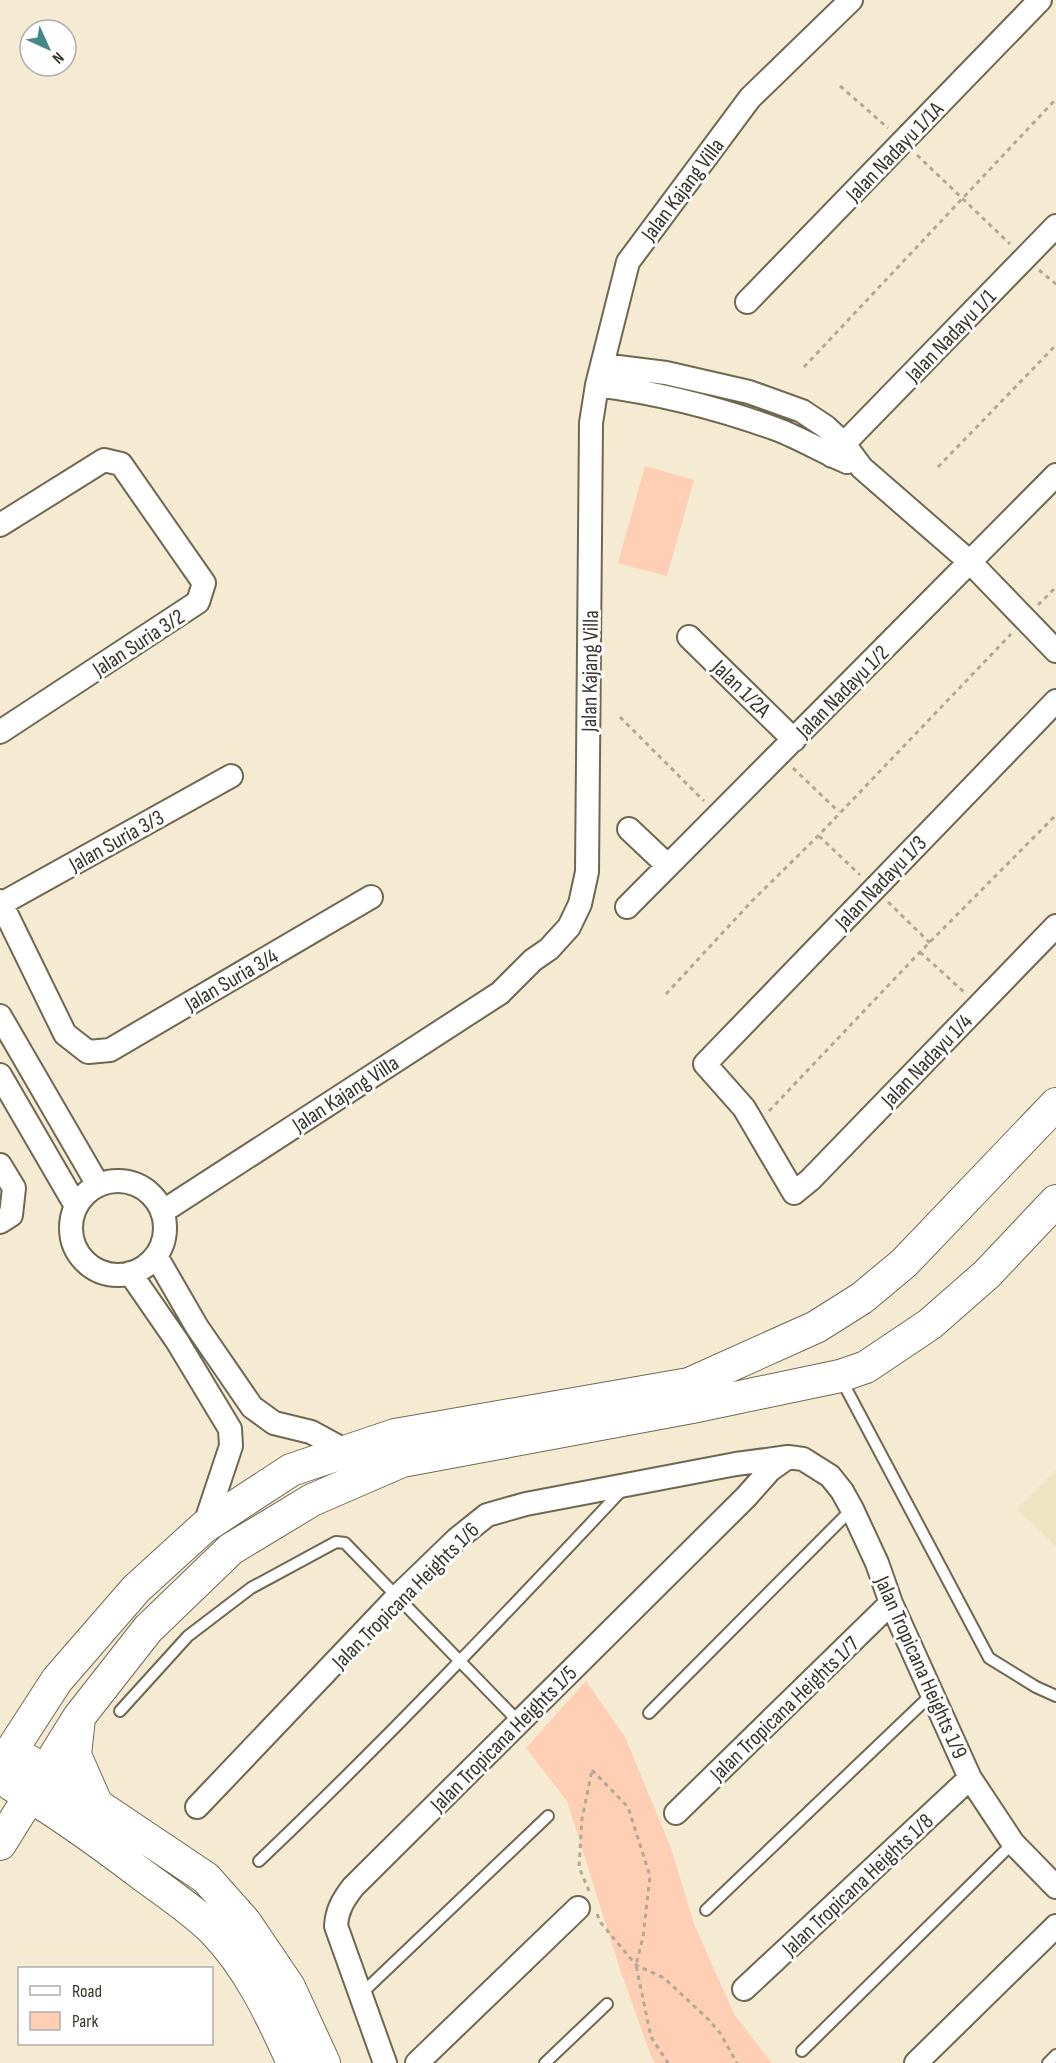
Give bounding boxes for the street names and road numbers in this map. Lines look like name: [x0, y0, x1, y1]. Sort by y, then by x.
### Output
street label: Jalan Nadayu 1/1A: [840, 96, 950, 208]
street label: Jalan Kajang Villa: [635, 133, 731, 247]
street label: Jalan Nadayu 1/1: [899, 284, 1002, 389]
street label: Jalan Suria 3/2: [87, 604, 190, 683]
street label: Jalan Kajang Villa: [576, 610, 605, 733]
street label: Jalan Nadayu 1/2: [790, 640, 895, 745]
street label: Jalan 1/2A: [705, 654, 776, 724]
street label: Jalan Suria 3/3: [64, 804, 169, 879]
street label: Jalan Nadayu 1/3: [829, 830, 933, 936]
street label: Jalan Suria 3/4: [179, 943, 283, 1018]
street label: Jalan Nadayu 1/4: [875, 1009, 978, 1114]
street label: Jalan Kajang Villa: [287, 1050, 404, 1139]
street label: Jalan Tropicana Heights 1/6: [326, 1517, 485, 1676]
street label: Jalan Tropicana Heights 1/9: [868, 1571, 973, 1763]
street label: Jalan Tropicana Heights 1/7: [704, 1631, 865, 1788]
street label: Jalan Tropicana Heights 1/5: [424, 1660, 583, 1819]
street label: Jalan Tropicana Heights 1/8: [776, 1808, 939, 1963]

